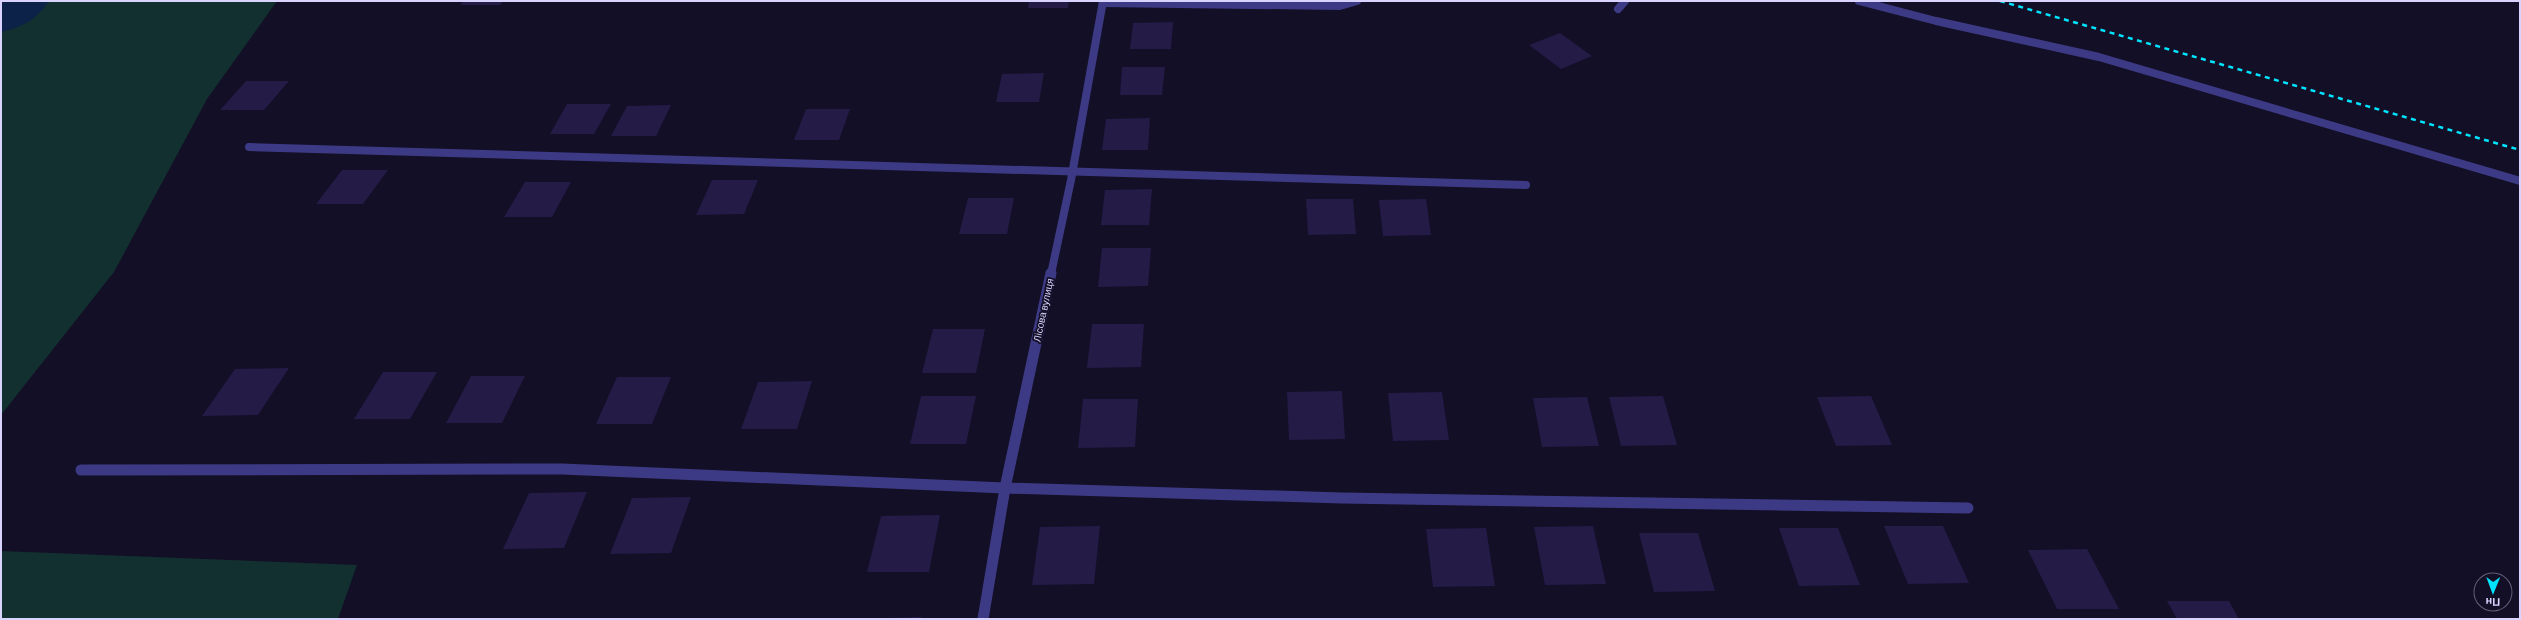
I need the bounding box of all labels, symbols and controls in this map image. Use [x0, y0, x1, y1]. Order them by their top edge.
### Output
street label: Лісова вулиця [1030, 277, 1056, 343]
north arrow [2473, 572, 2513, 612]
text: Пн [2485, 596, 2500, 609]

